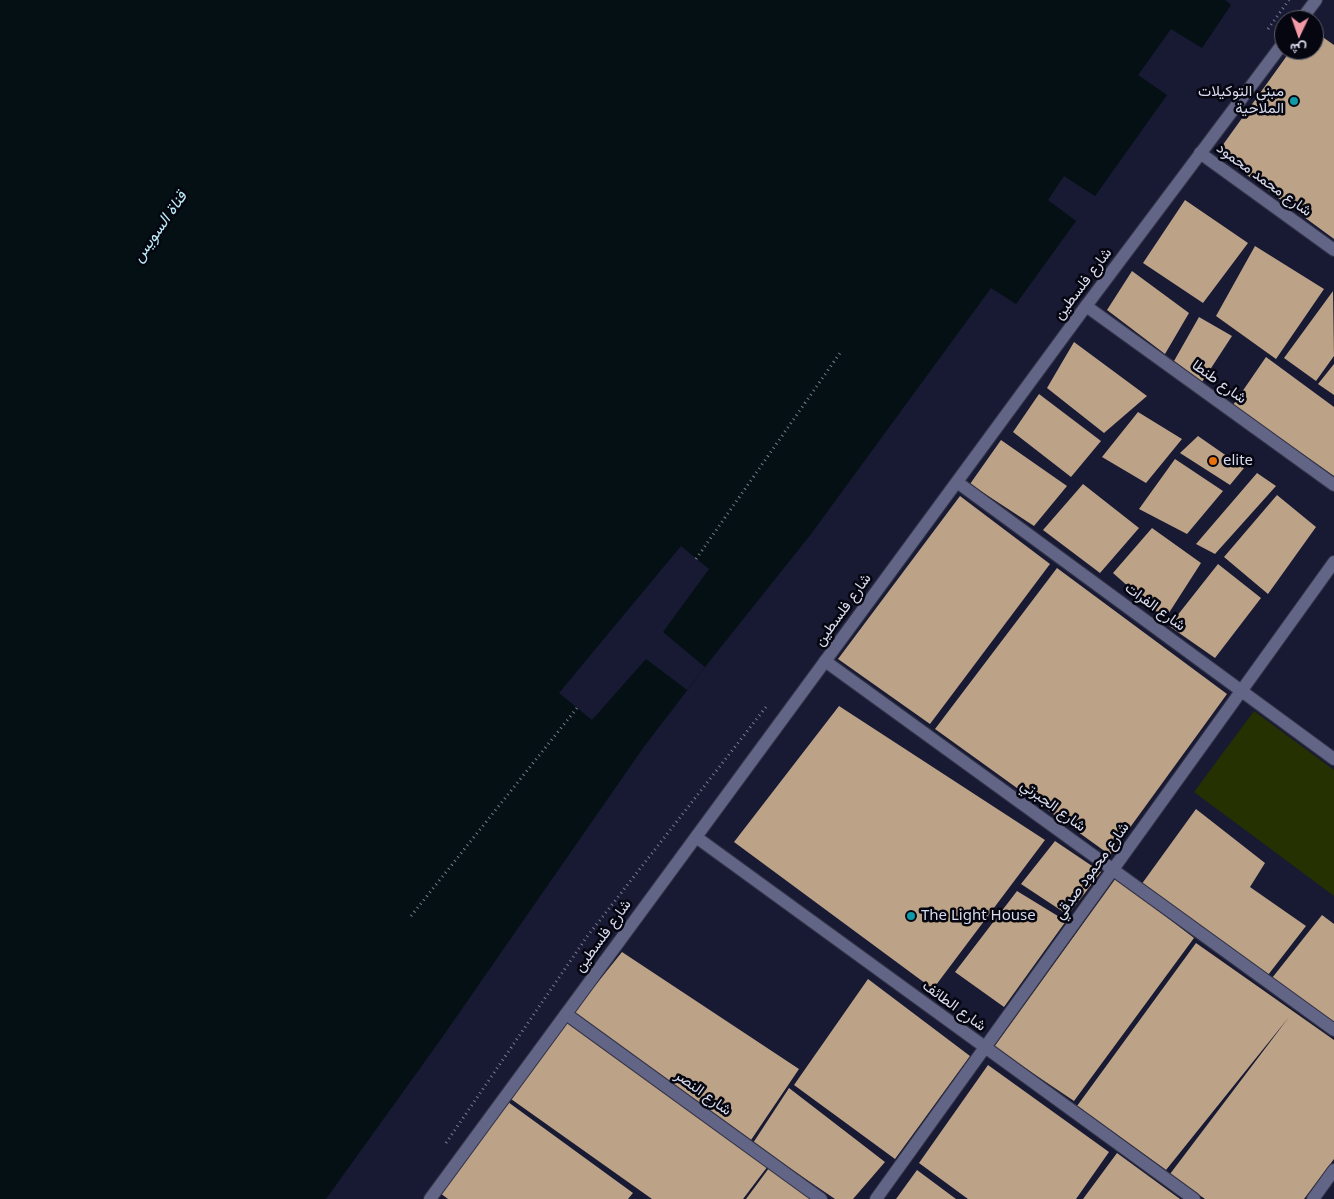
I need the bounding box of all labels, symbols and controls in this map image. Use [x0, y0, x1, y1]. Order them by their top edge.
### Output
north arrow [1274, 10, 1324, 60]
text: ش [1289, 40, 1307, 59]
place label: مبني التوكيلات الملاحية [1198, 83, 1284, 118]
marker: مبني التوكيلات الملاحية [1288, 95, 1300, 107]
street label: شارع محمد محمود [1213, 139, 1315, 221]
water label: قناة السويس [129, 188, 191, 266]
street label: شارع فلسطين [1050, 245, 1116, 323]
street label: شارع طنطا [1188, 356, 1250, 408]
place label: elite [1223, 452, 1253, 470]
marker: elite [1207, 455, 1219, 467]
street label: شارع فلسطين [811, 570, 875, 650]
street label: شارع الفرات [1121, 579, 1189, 635]
street label: شارع الجبرتي [1017, 776, 1089, 836]
street label: شارع محمود صدقي [1051, 819, 1133, 923]
street label: شارع فلسطين [571, 896, 635, 976]
place label: The Light House [921, 907, 1036, 925]
marker: The Light House [905, 910, 917, 922]
street label: شارع الطائف [919, 977, 989, 1035]
street label: شارع النصر [671, 1066, 735, 1120]

